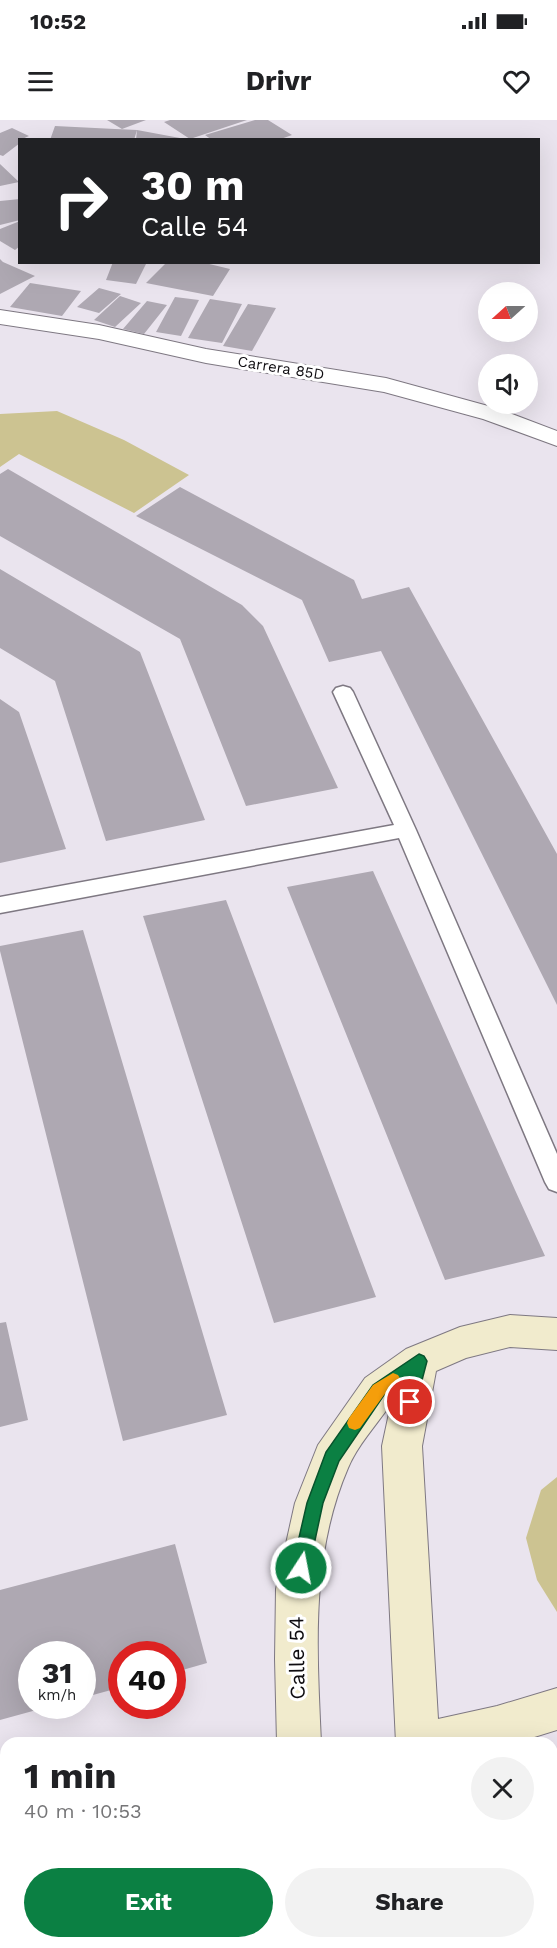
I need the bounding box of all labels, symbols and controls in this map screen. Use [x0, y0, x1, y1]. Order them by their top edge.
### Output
text: 10:52 [30, 9, 86, 34]
icon: menu [24, 65, 57, 98]
text: Drivr [246, 65, 311, 97]
icon: heart [500, 65, 533, 98]
text: 30 m [141, 161, 245, 210]
icon: right [42, 162, 120, 240]
text: Calle 54 [141, 211, 248, 243]
north arrow [478, 282, 538, 342]
map controls [478, 282, 538, 414]
street label: Carrera 85D [236, 352, 326, 384]
button: sound [478, 354, 538, 414]
pin [384, 1376, 435, 1427]
icon: arrive [393, 1385, 426, 1418]
position arrow [269, 1536, 333, 1600]
street label: Calle 54 [283, 1616, 310, 1700]
speed limit sign: 40 [108, 1641, 186, 1719]
text: 31 [42, 1655, 72, 1690]
text: km/h [38, 1686, 76, 1704]
text: 1 min [24, 1755, 116, 1797]
button: close [471, 1757, 534, 1820]
text: 40 m · 10:53 [24, 1799, 142, 1823]
button: Exit [24, 1868, 273, 1937]
button: Share [285, 1868, 534, 1937]

